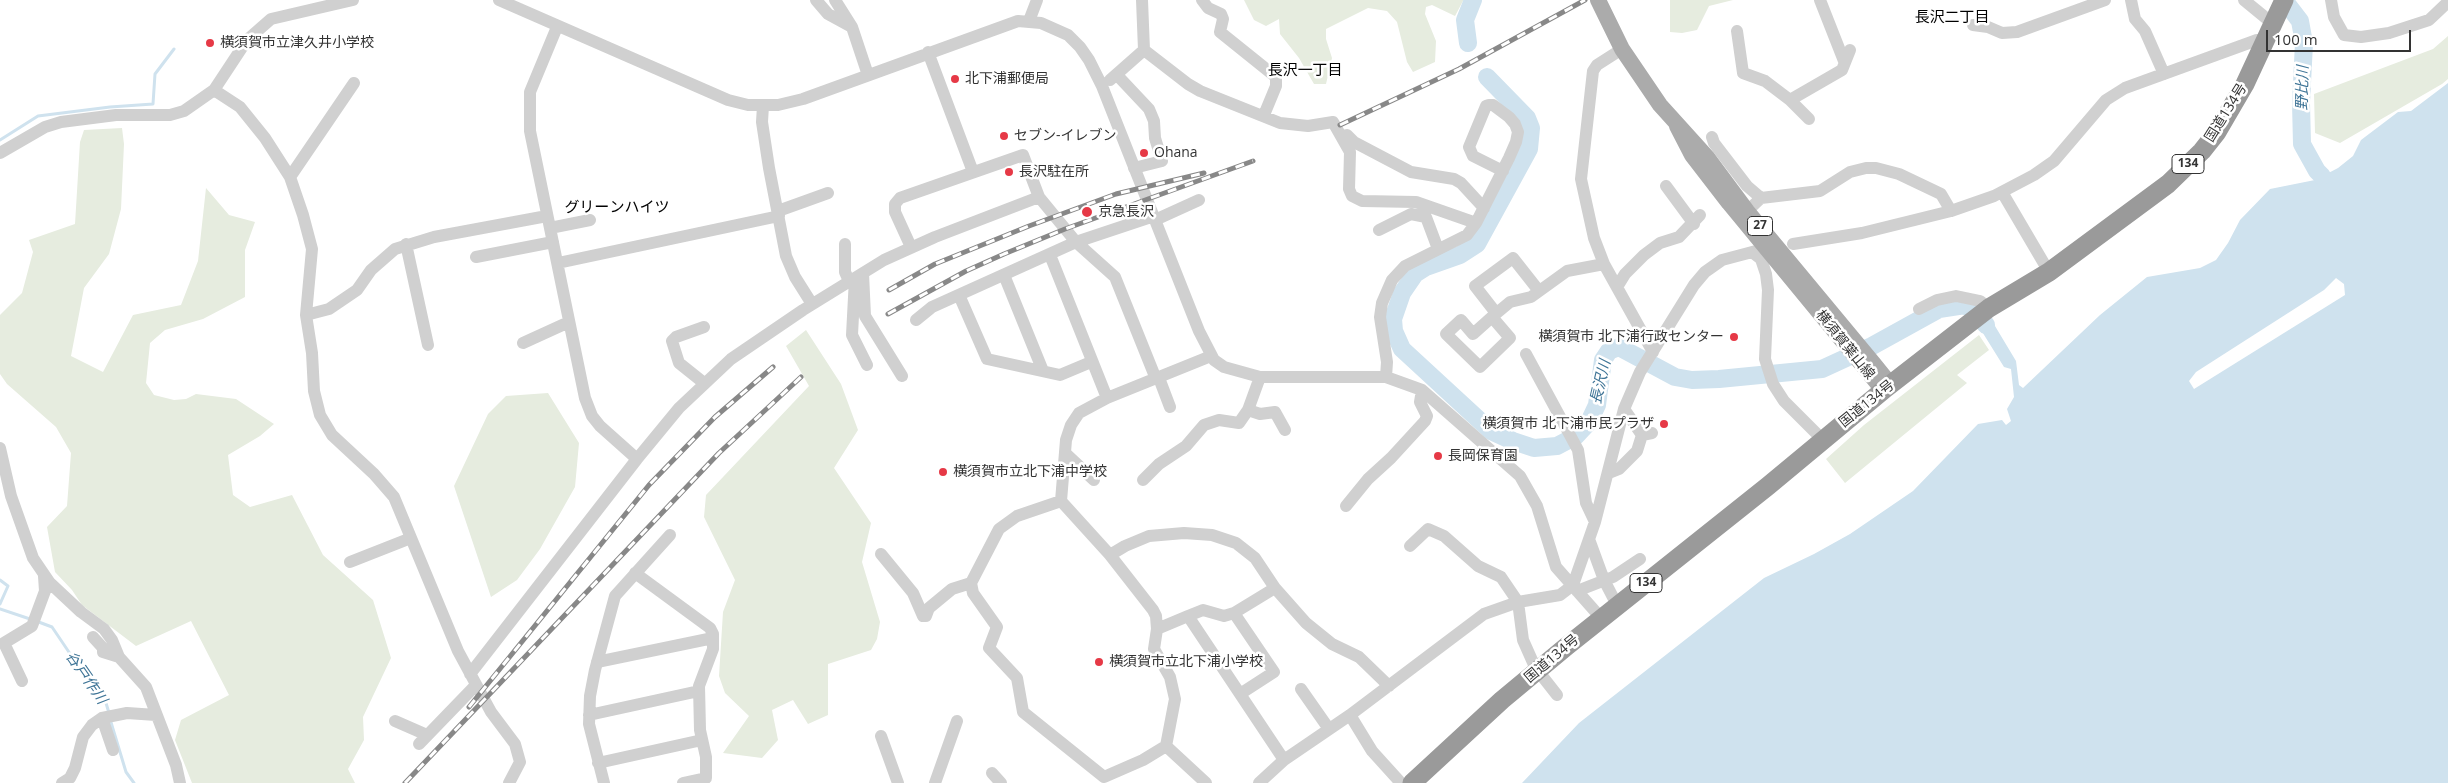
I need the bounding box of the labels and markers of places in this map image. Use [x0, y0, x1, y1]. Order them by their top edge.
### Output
place label: 横須賀市立津久井小学校 [220, 35, 374, 51]
marker: 横須賀市立津久井小学校 [204, 37, 216, 49]
place label: 北下浦郵便局 [965, 71, 1049, 87]
marker: 北下浦郵便局 [949, 73, 961, 85]
place label: セブン-イレブン [1014, 128, 1117, 144]
marker: セブン-イレブン [998, 130, 1010, 142]
place label: Ohana [1154, 145, 1198, 161]
marker: Ohana [1138, 147, 1150, 159]
place label: 長沢駐在所 [1019, 164, 1089, 180]
marker: 長沢駐在所 [1003, 166, 1015, 178]
place label: 京急長沢 [1098, 204, 1154, 220]
marker: 京急長沢 [1080, 205, 1094, 219]
place label: 横須賀市 北下浦行政センター [1538, 329, 1724, 345]
marker: 横須賀市 北下浦行政センター [1728, 331, 1740, 343]
place label: 横須賀市 北下浦市民プラザ [1482, 416, 1654, 432]
marker: 横須賀市 北下浦市民プラザ [1658, 418, 1670, 430]
place label: 長岡保育園 [1448, 448, 1518, 464]
marker: 長岡保育園 [1432, 450, 1444, 462]
place label: 横須賀市立北下浦中学校 [953, 464, 1107, 480]
marker: 横須賀市立北下浦中学校 [937, 466, 949, 478]
place label: 横須賀市立北下浦小学校 [1109, 654, 1263, 670]
marker: 横須賀市立北下浦小学校 [1093, 656, 1105, 668]

